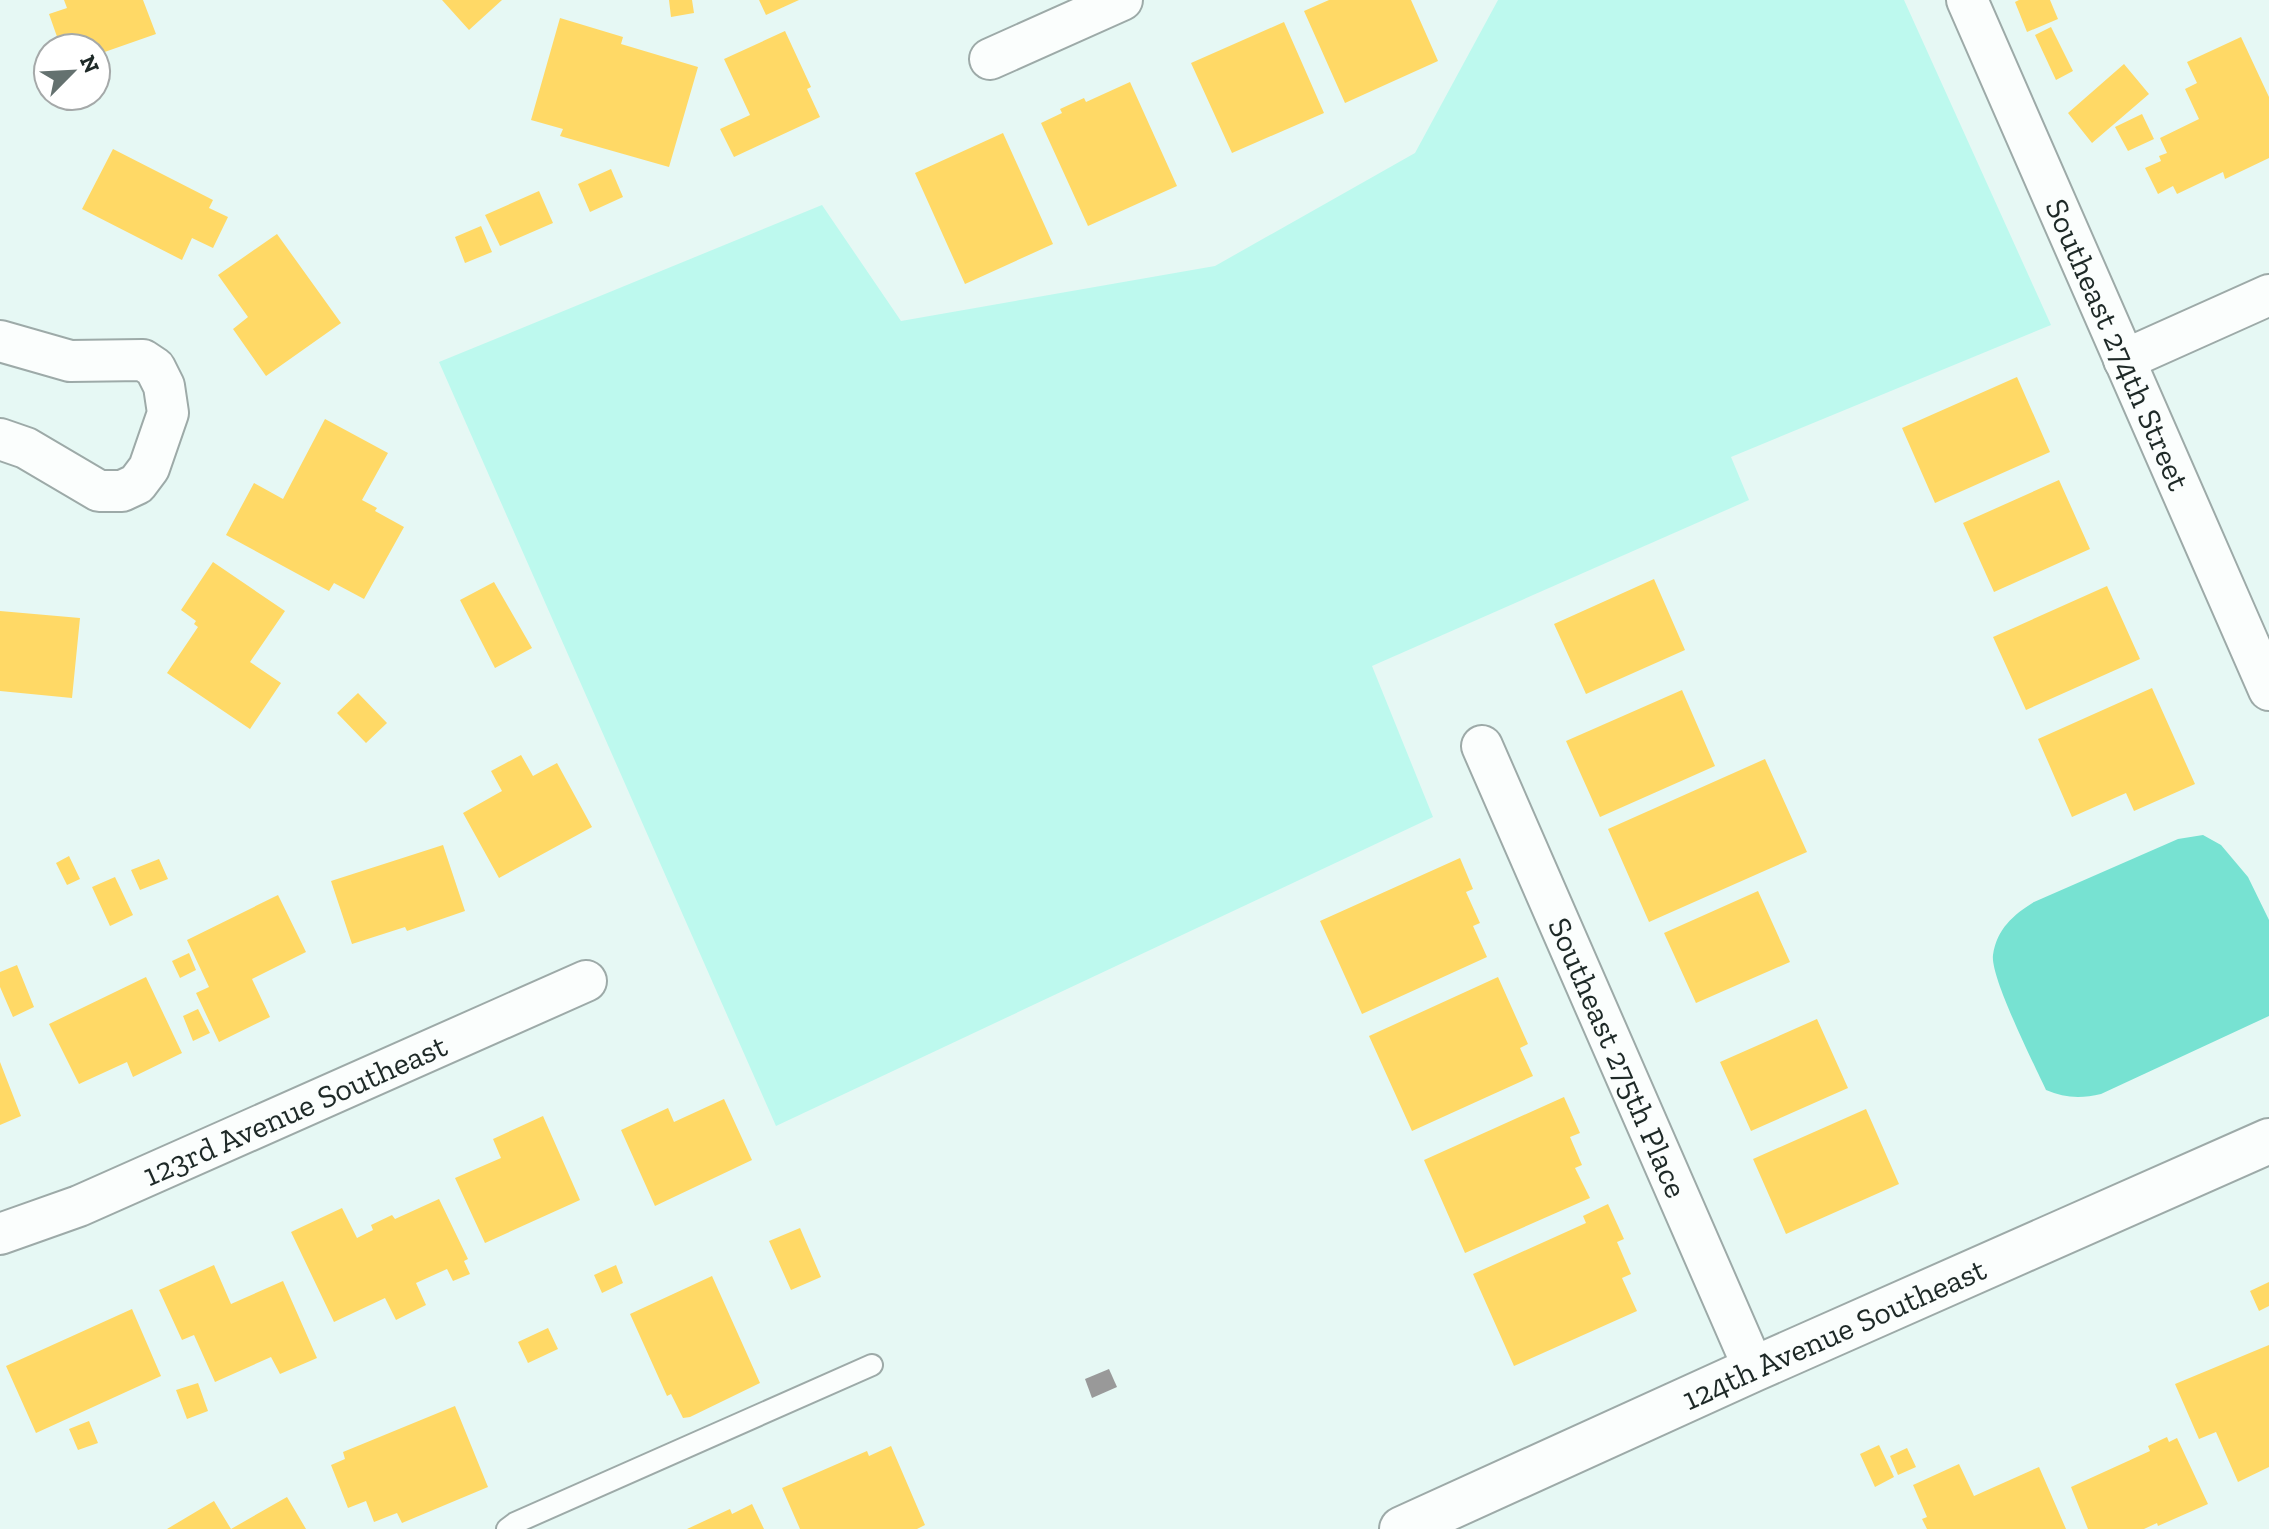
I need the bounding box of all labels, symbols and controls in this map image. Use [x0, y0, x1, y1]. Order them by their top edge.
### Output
north arrow [32, 32, 112, 112]
text: N [74, 51, 106, 77]
street label: Southeast 274th Street [2037, 193, 2198, 496]
street label: Southeast 275th Place [1540, 912, 1696, 1204]
street label: 123rd Avenue Southeast [137, 1026, 453, 1194]
street label: 124th Avenue Southeast [1676, 1250, 1992, 1418]

